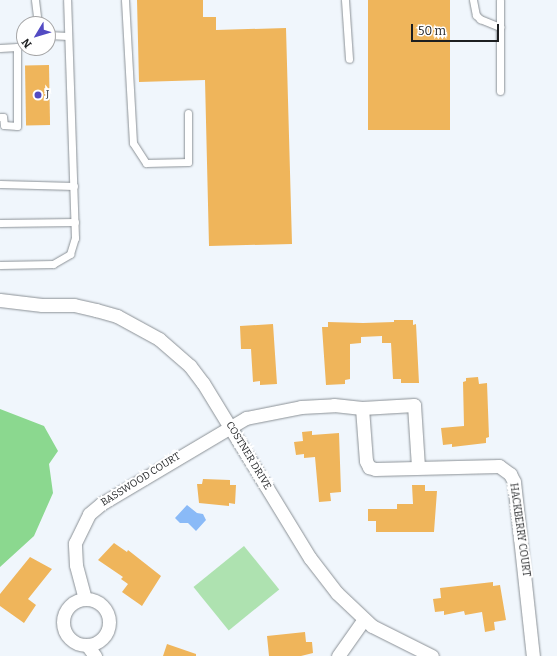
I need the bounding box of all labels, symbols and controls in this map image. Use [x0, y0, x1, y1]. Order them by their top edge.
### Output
north arrow [16, 16, 56, 56]
scale bar [413, 16, 501, 42]
text: 50 m [418, 24, 446, 38]
text: N [19, 36, 35, 50]
place label: J [46, 89, 49, 101]
marker: J [33, 90, 43, 100]
street label: COSTNER DRIVE [223, 420, 273, 492]
street label: BASSWOOD COURT [99, 451, 183, 509]
street label: HACKBERRY COURT [507, 483, 531, 577]

